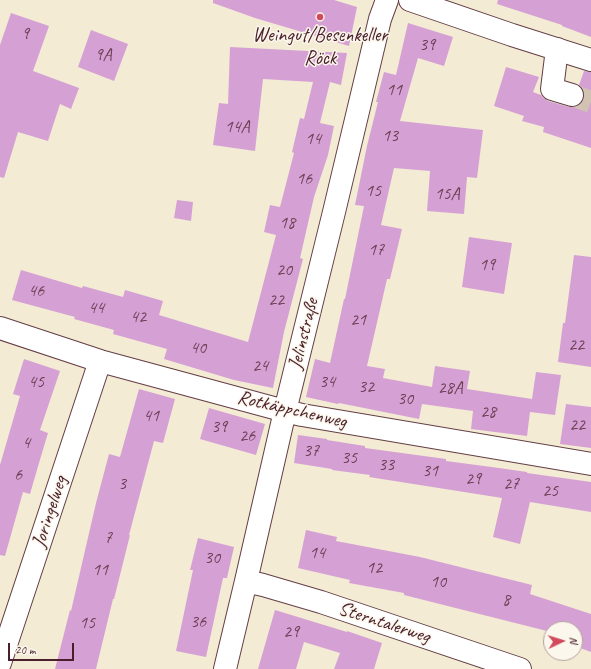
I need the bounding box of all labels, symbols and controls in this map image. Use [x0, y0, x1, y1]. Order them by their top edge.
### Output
marker: Weingut/Besenkeller Röck [315, 12, 325, 22]
house number: 9 [21, 23, 29, 45]
place label: Weingut/Besenkeller Röck [252, 24, 388, 71]
house number: 39 [419, 34, 435, 56]
house number: 9A [94, 44, 112, 66]
house number: 11 [386, 79, 402, 101]
house number: 14A [224, 116, 250, 138]
house number: 13 [382, 125, 398, 147]
house number: 14 [305, 128, 321, 150]
house number: 16 [296, 168, 312, 190]
house number: 15 [365, 180, 381, 202]
house number: 15A [434, 183, 460, 205]
house number: 18 [279, 212, 295, 234]
house number: 17 [368, 239, 384, 261]
house number: 19 [479, 254, 495, 276]
house number: 20 [276, 259, 292, 281]
house number: 46 [28, 280, 44, 302]
house number: 22 [268, 289, 284, 311]
street label: Jelinstraße [284, 296, 324, 372]
house number: 44 [88, 297, 104, 319]
house number: 42 [130, 306, 146, 328]
house number: 21 [350, 309, 366, 331]
house number: 22 [568, 334, 584, 356]
house number: 40 [190, 337, 206, 359]
house number: 24 [252, 355, 268, 377]
house number: 45 [28, 371, 44, 393]
house number: 34 [319, 371, 335, 393]
house number: 32 [358, 376, 374, 398]
house number: 28A [437, 377, 463, 399]
street label: Rotkäppchenweg [235, 386, 349, 434]
house number: 30 [397, 388, 413, 410]
house number: 28 [480, 401, 496, 423]
house number: 41 [143, 405, 159, 427]
house number: 22 [569, 414, 585, 436]
house number: 39 [211, 416, 227, 438]
house number: 26 [239, 425, 255, 447]
house number: 4 [22, 432, 30, 454]
house number: 37 [303, 440, 319, 462]
house number: 35 [341, 447, 357, 469]
house number: 33 [378, 454, 394, 476]
house number: 31 [422, 460, 438, 482]
house number: 6 [14, 464, 22, 486]
house number: 29 [465, 468, 481, 490]
street label: Joringelweg [27, 473, 73, 551]
house number: 3 [118, 473, 126, 495]
house number: 27 [503, 473, 519, 495]
house number: 25 [542, 480, 558, 502]
house number: 7 [104, 527, 112, 549]
house number: 14 [309, 542, 325, 564]
house number: 30 [204, 547, 220, 569]
house number: 12 [366, 557, 382, 579]
house number: 11 [92, 559, 108, 581]
house number: 10 [430, 571, 446, 593]
house number: 8 [502, 589, 510, 611]
street label: Sterntalerweg [335, 597, 433, 649]
house number: 36 [190, 611, 206, 633]
house number: 15 [79, 612, 95, 634]
house number: 29 [283, 621, 299, 643]
north arrow [543, 621, 583, 661]
scale bar [10, 635, 76, 661]
text: N [567, 636, 581, 644]
text: 20 m [15, 642, 35, 658]

